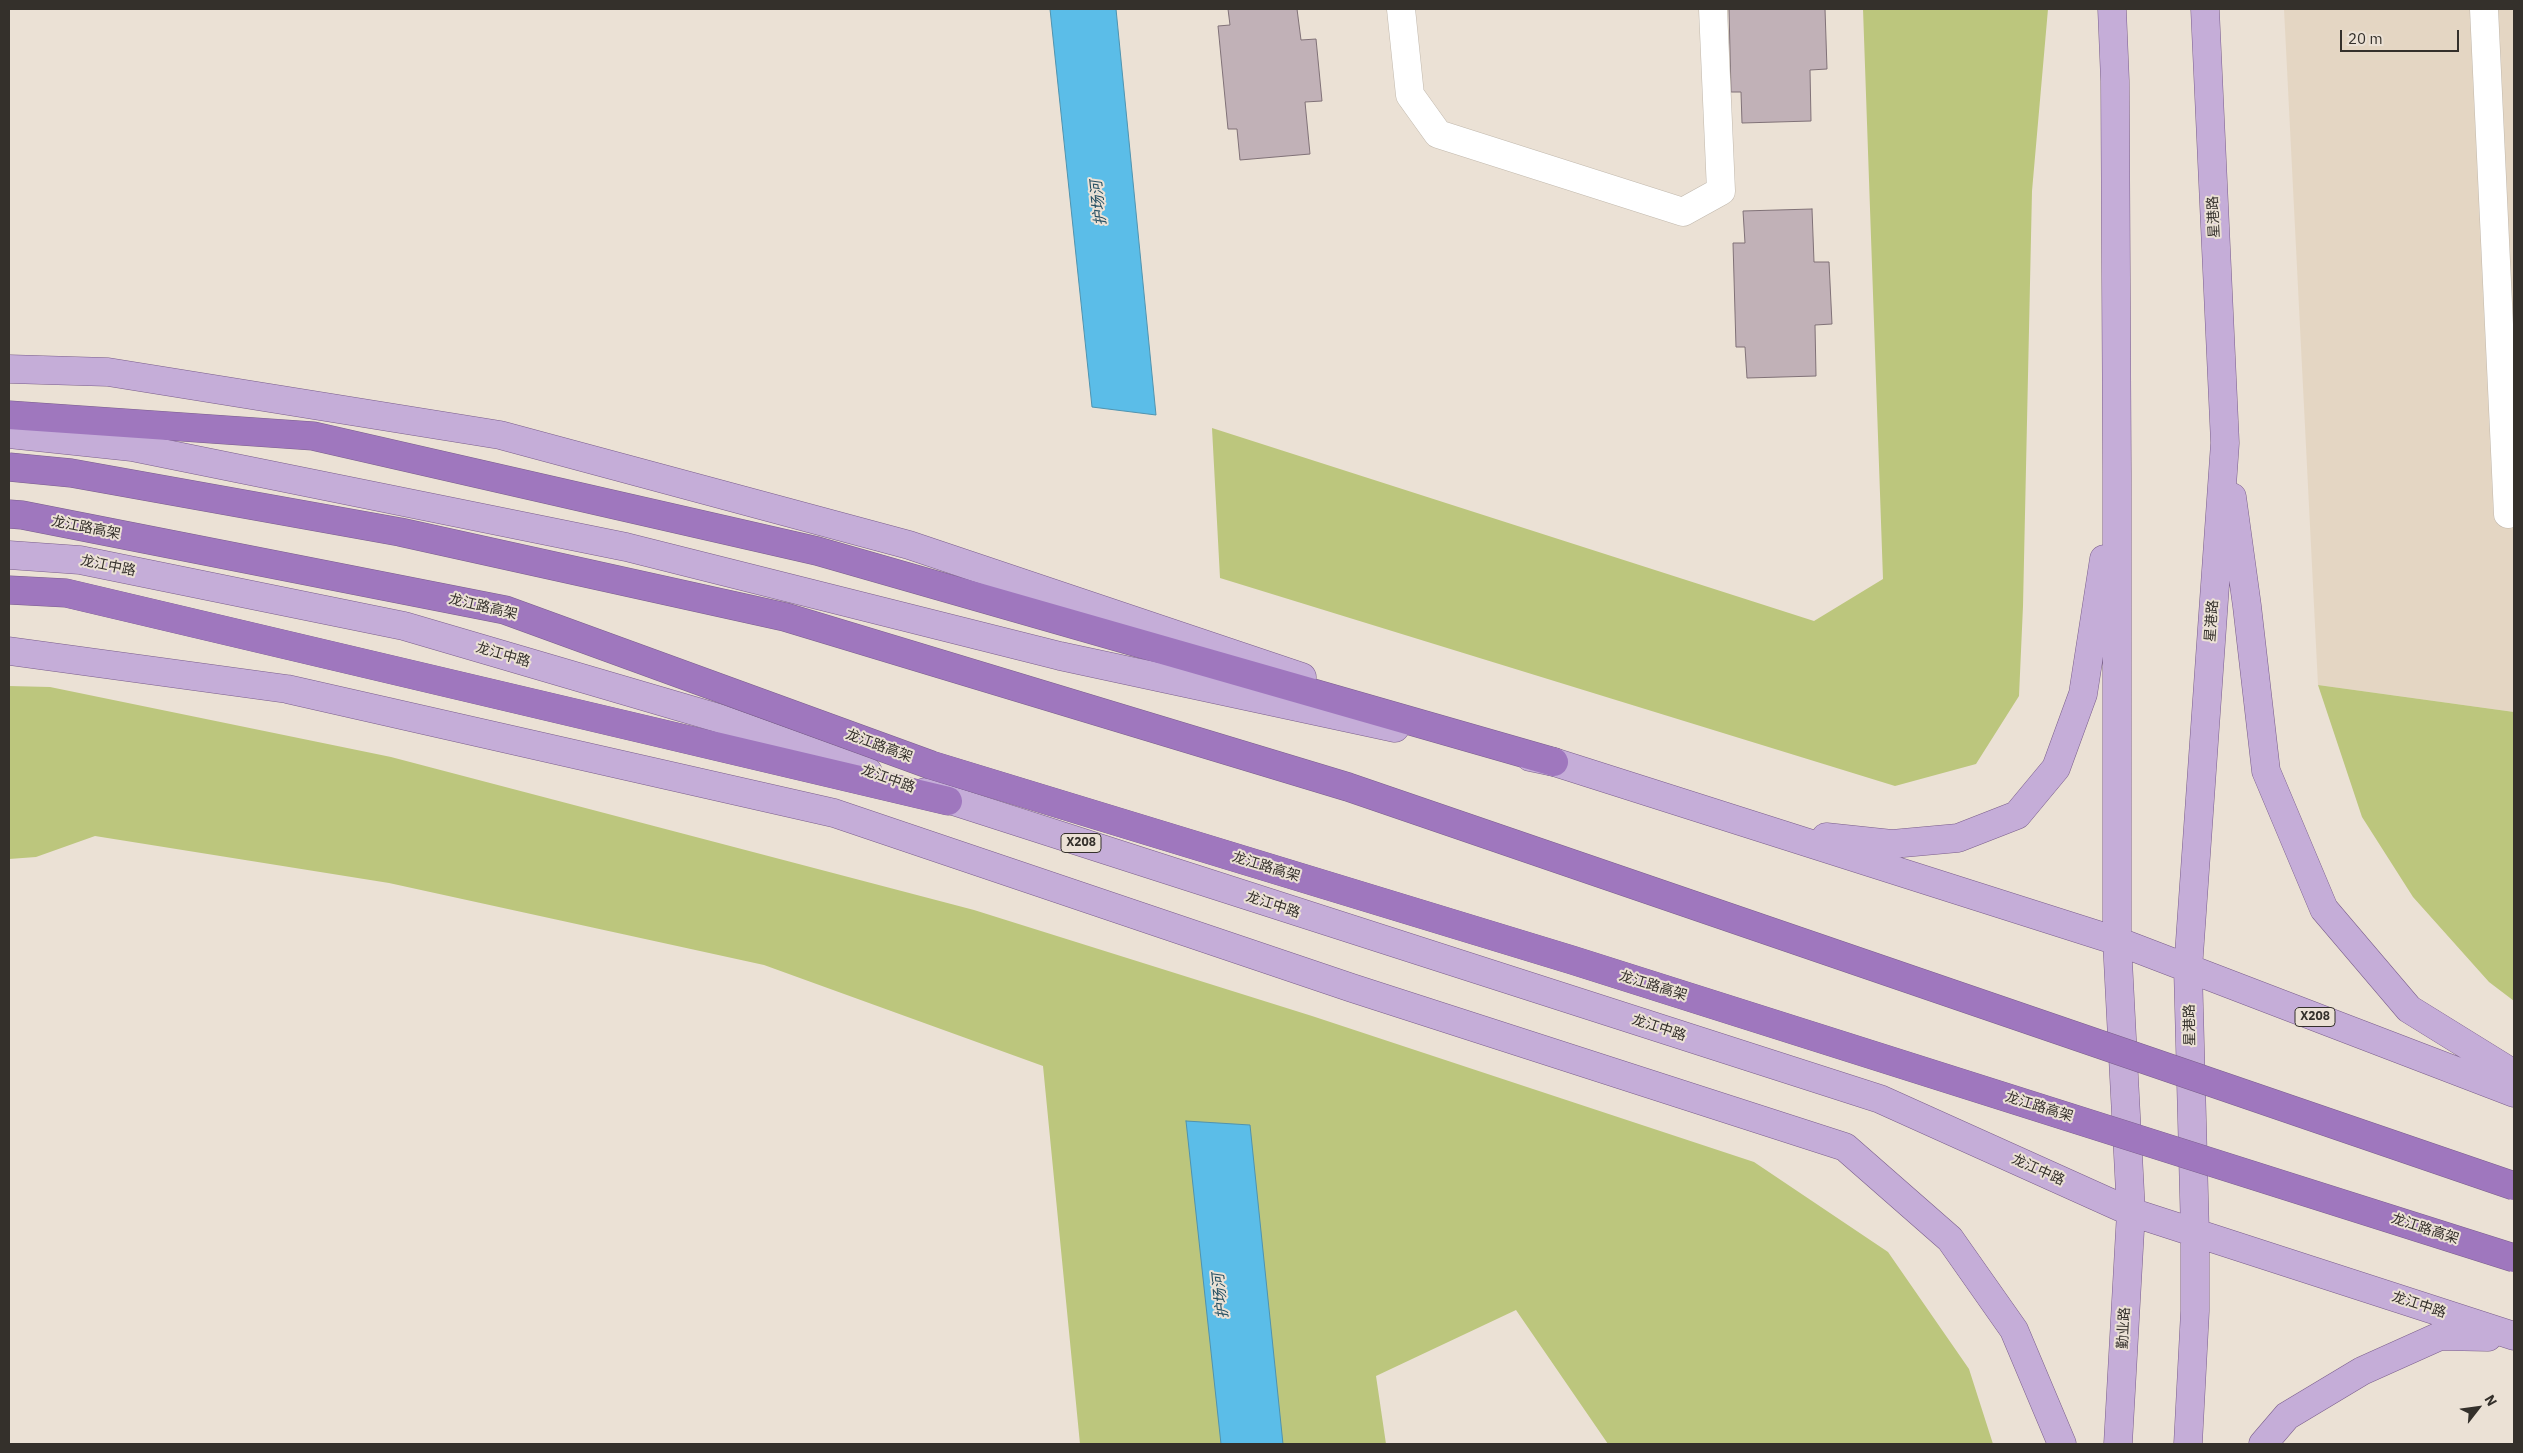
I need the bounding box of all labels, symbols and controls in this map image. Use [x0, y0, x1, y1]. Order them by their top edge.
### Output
scale bar [2343, 20, 2462, 52]
text: 20 m [2348, 29, 2383, 48]
water label: 护场河 [1088, 180, 1110, 226]
street label: 星港路 [2205, 196, 2223, 238]
street label: 龙江路高架 [50, 513, 122, 543]
street label: 龙江中路 [79, 552, 137, 580]
street label: 龙江路高架 [447, 591, 519, 623]
street label: 星港路 [2202, 599, 2222, 643]
street label: 龙江中路 [474, 639, 532, 671]
street label: 龙江路高架 [843, 726, 915, 766]
street label: 龙江中路 [859, 762, 917, 796]
road number: X208 [1061, 834, 1101, 852]
street label: 龙江路高架 [1230, 849, 1302, 885]
street label: 龙江中路 [1244, 888, 1302, 922]
street label: 龙江路高架 [1617, 968, 1689, 1004]
street label: 星港路 [2181, 1004, 2199, 1046]
road number: X208 [2295, 1008, 2335, 1026]
street label: 龙江中路 [1630, 1011, 1688, 1045]
street label: 龙江路高架 [2003, 1089, 2075, 1125]
street label: 龙江中路 [2009, 1151, 2067, 1189]
street label: 龙江路高架 [2389, 1210, 2461, 1248]
water label: 护场河 [1210, 1273, 1232, 1319]
street label: 龙江中路 [2390, 1288, 2448, 1322]
street label: 勤业路 [2115, 1307, 2133, 1349]
north arrow [2453, 1383, 2503, 1433]
text: N [2481, 1392, 2501, 1409]

